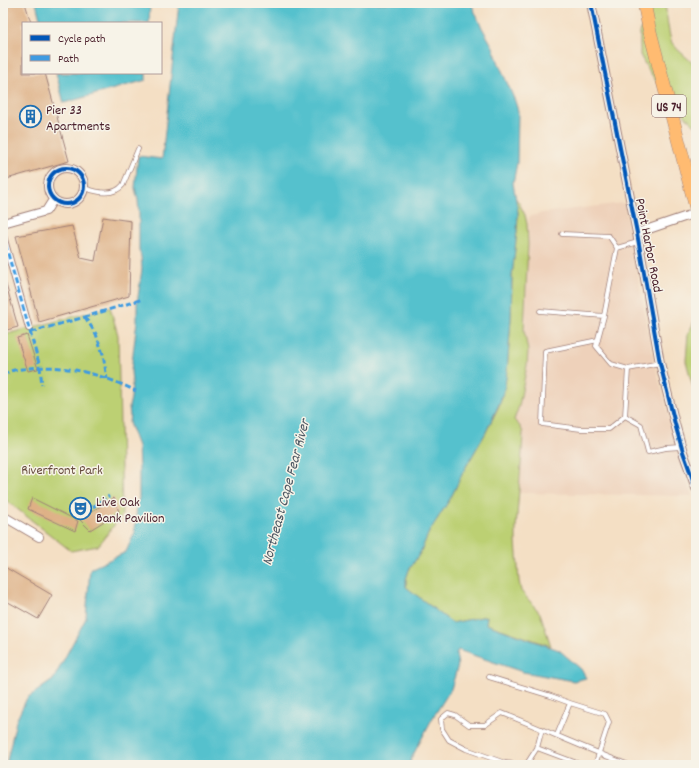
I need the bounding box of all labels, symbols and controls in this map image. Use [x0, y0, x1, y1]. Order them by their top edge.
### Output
legend [22, 22, 162, 74]
text: Cycle path [58, 31, 106, 48]
text: Path [58, 51, 79, 68]
road number: US 74 [652, 95, 686, 117]
place label: Pier 33 Apartments [46, 101, 110, 137]
building icon: Pier 33 Apartments [17, 104, 43, 130]
street label: Point Harbor Road [629, 196, 667, 294]
water label: Northeast Cape Fear River [257, 416, 317, 568]
park label: Riverfront Park [21, 461, 103, 481]
place label: Live Oak Bank Pavilion [96, 493, 165, 529]
theatre icon: Live Oak Bank Pavilion [67, 496, 93, 522]

